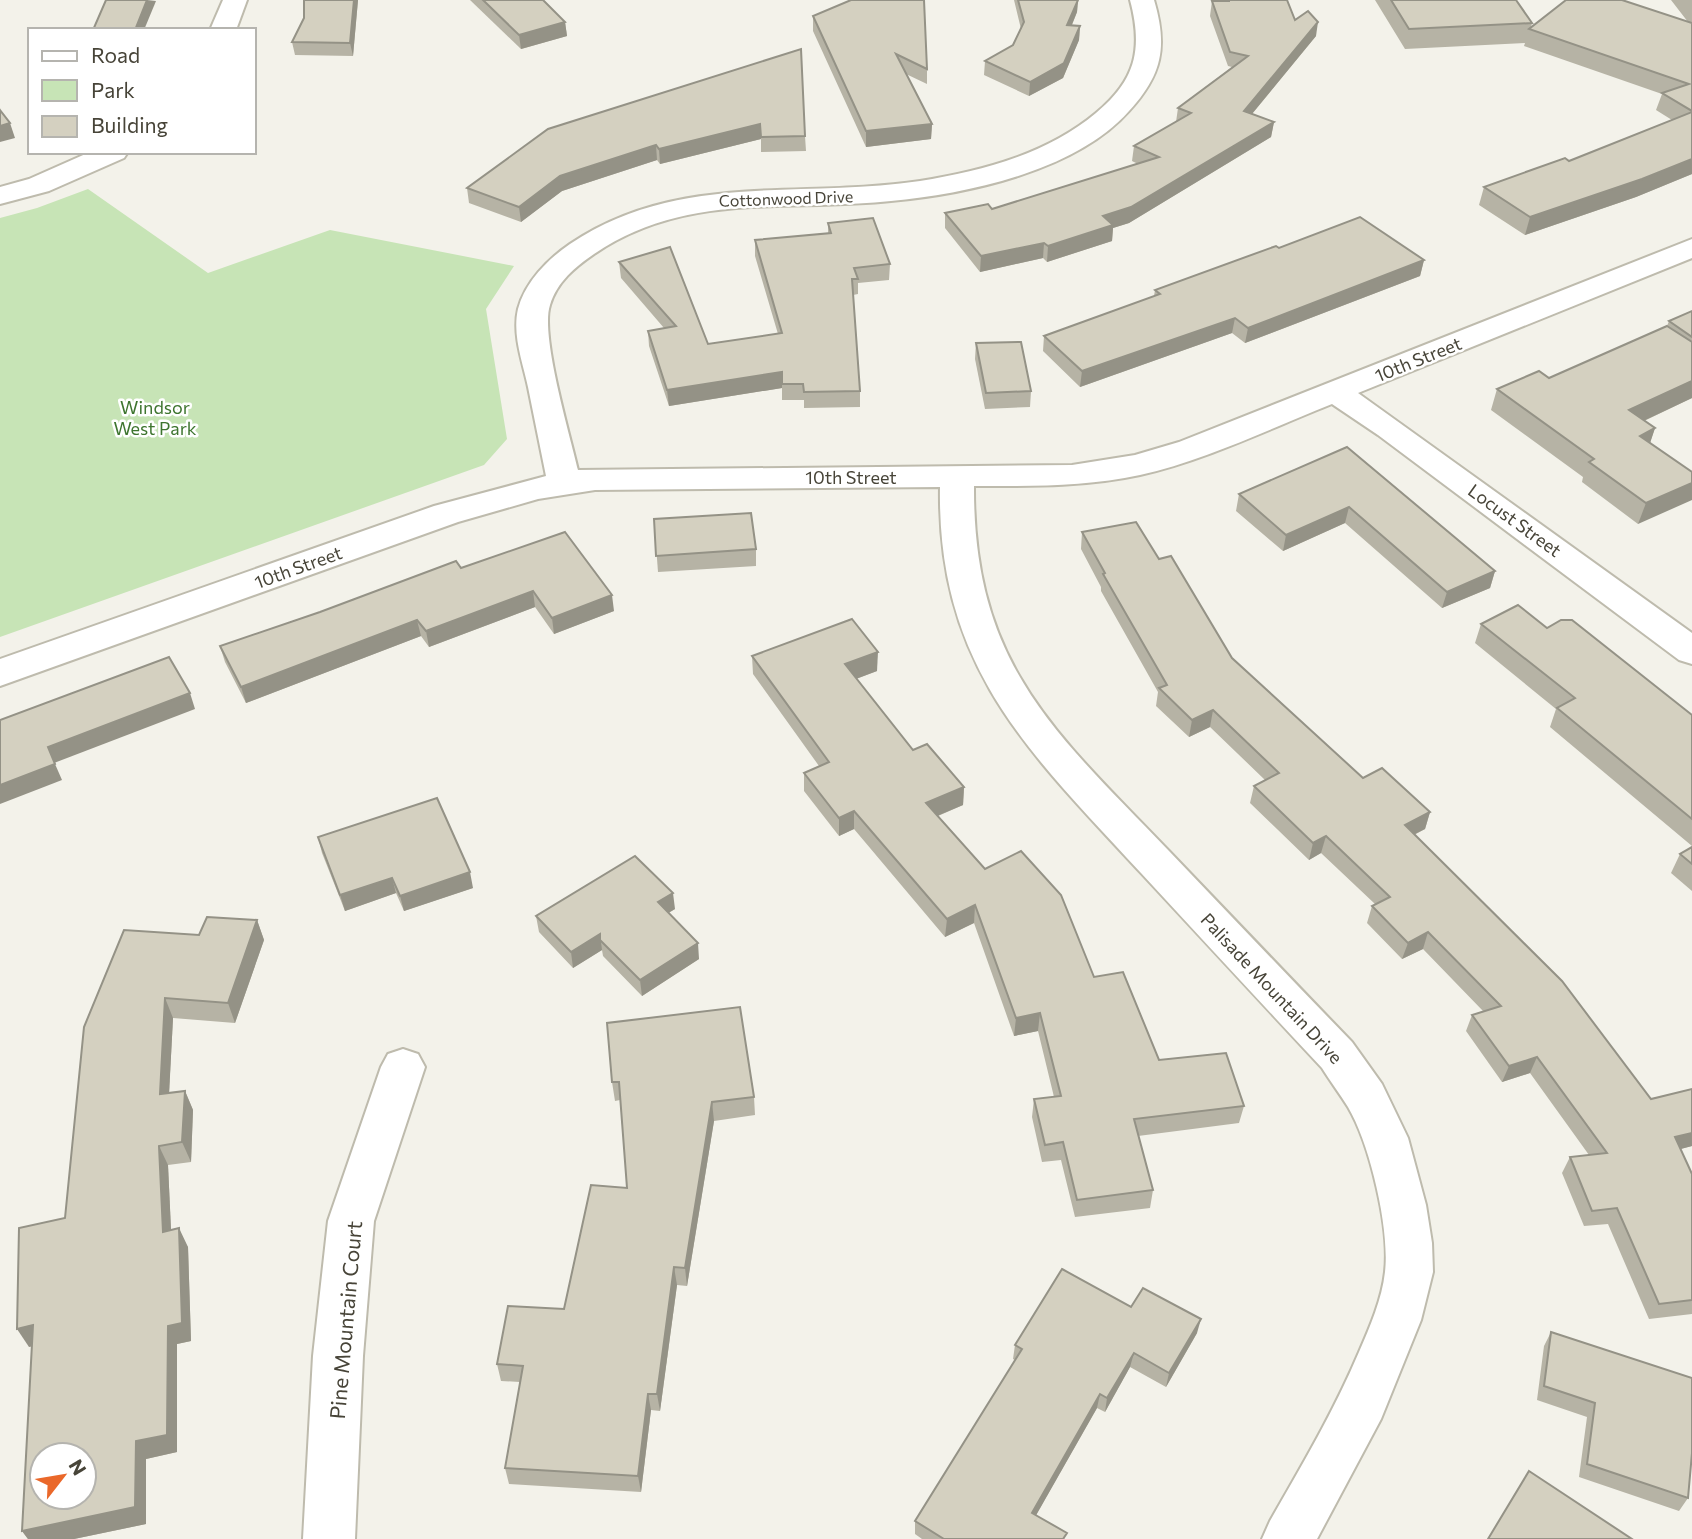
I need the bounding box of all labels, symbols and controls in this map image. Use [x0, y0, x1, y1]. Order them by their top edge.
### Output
legend [28, 28, 256, 154]
text: Road [91, 42, 140, 67]
text: Park [91, 77, 135, 102]
text: Building [91, 112, 168, 137]
street label: Cottonwood Drive [718, 186, 854, 210]
street label: 10th Street [1371, 332, 1465, 386]
park label: Windsor West Park [113, 396, 197, 439]
street label: 10th Street [805, 466, 897, 488]
street label: Locust Street [1464, 479, 1566, 561]
street label: 10th Street [251, 541, 345, 593]
street label: Palisade Mountain Drive [1196, 908, 1348, 1068]
street label: Pine Mountain Court [324, 1220, 366, 1420]
north arrow [28, 1441, 98, 1511]
text: N [64, 1455, 92, 1479]

